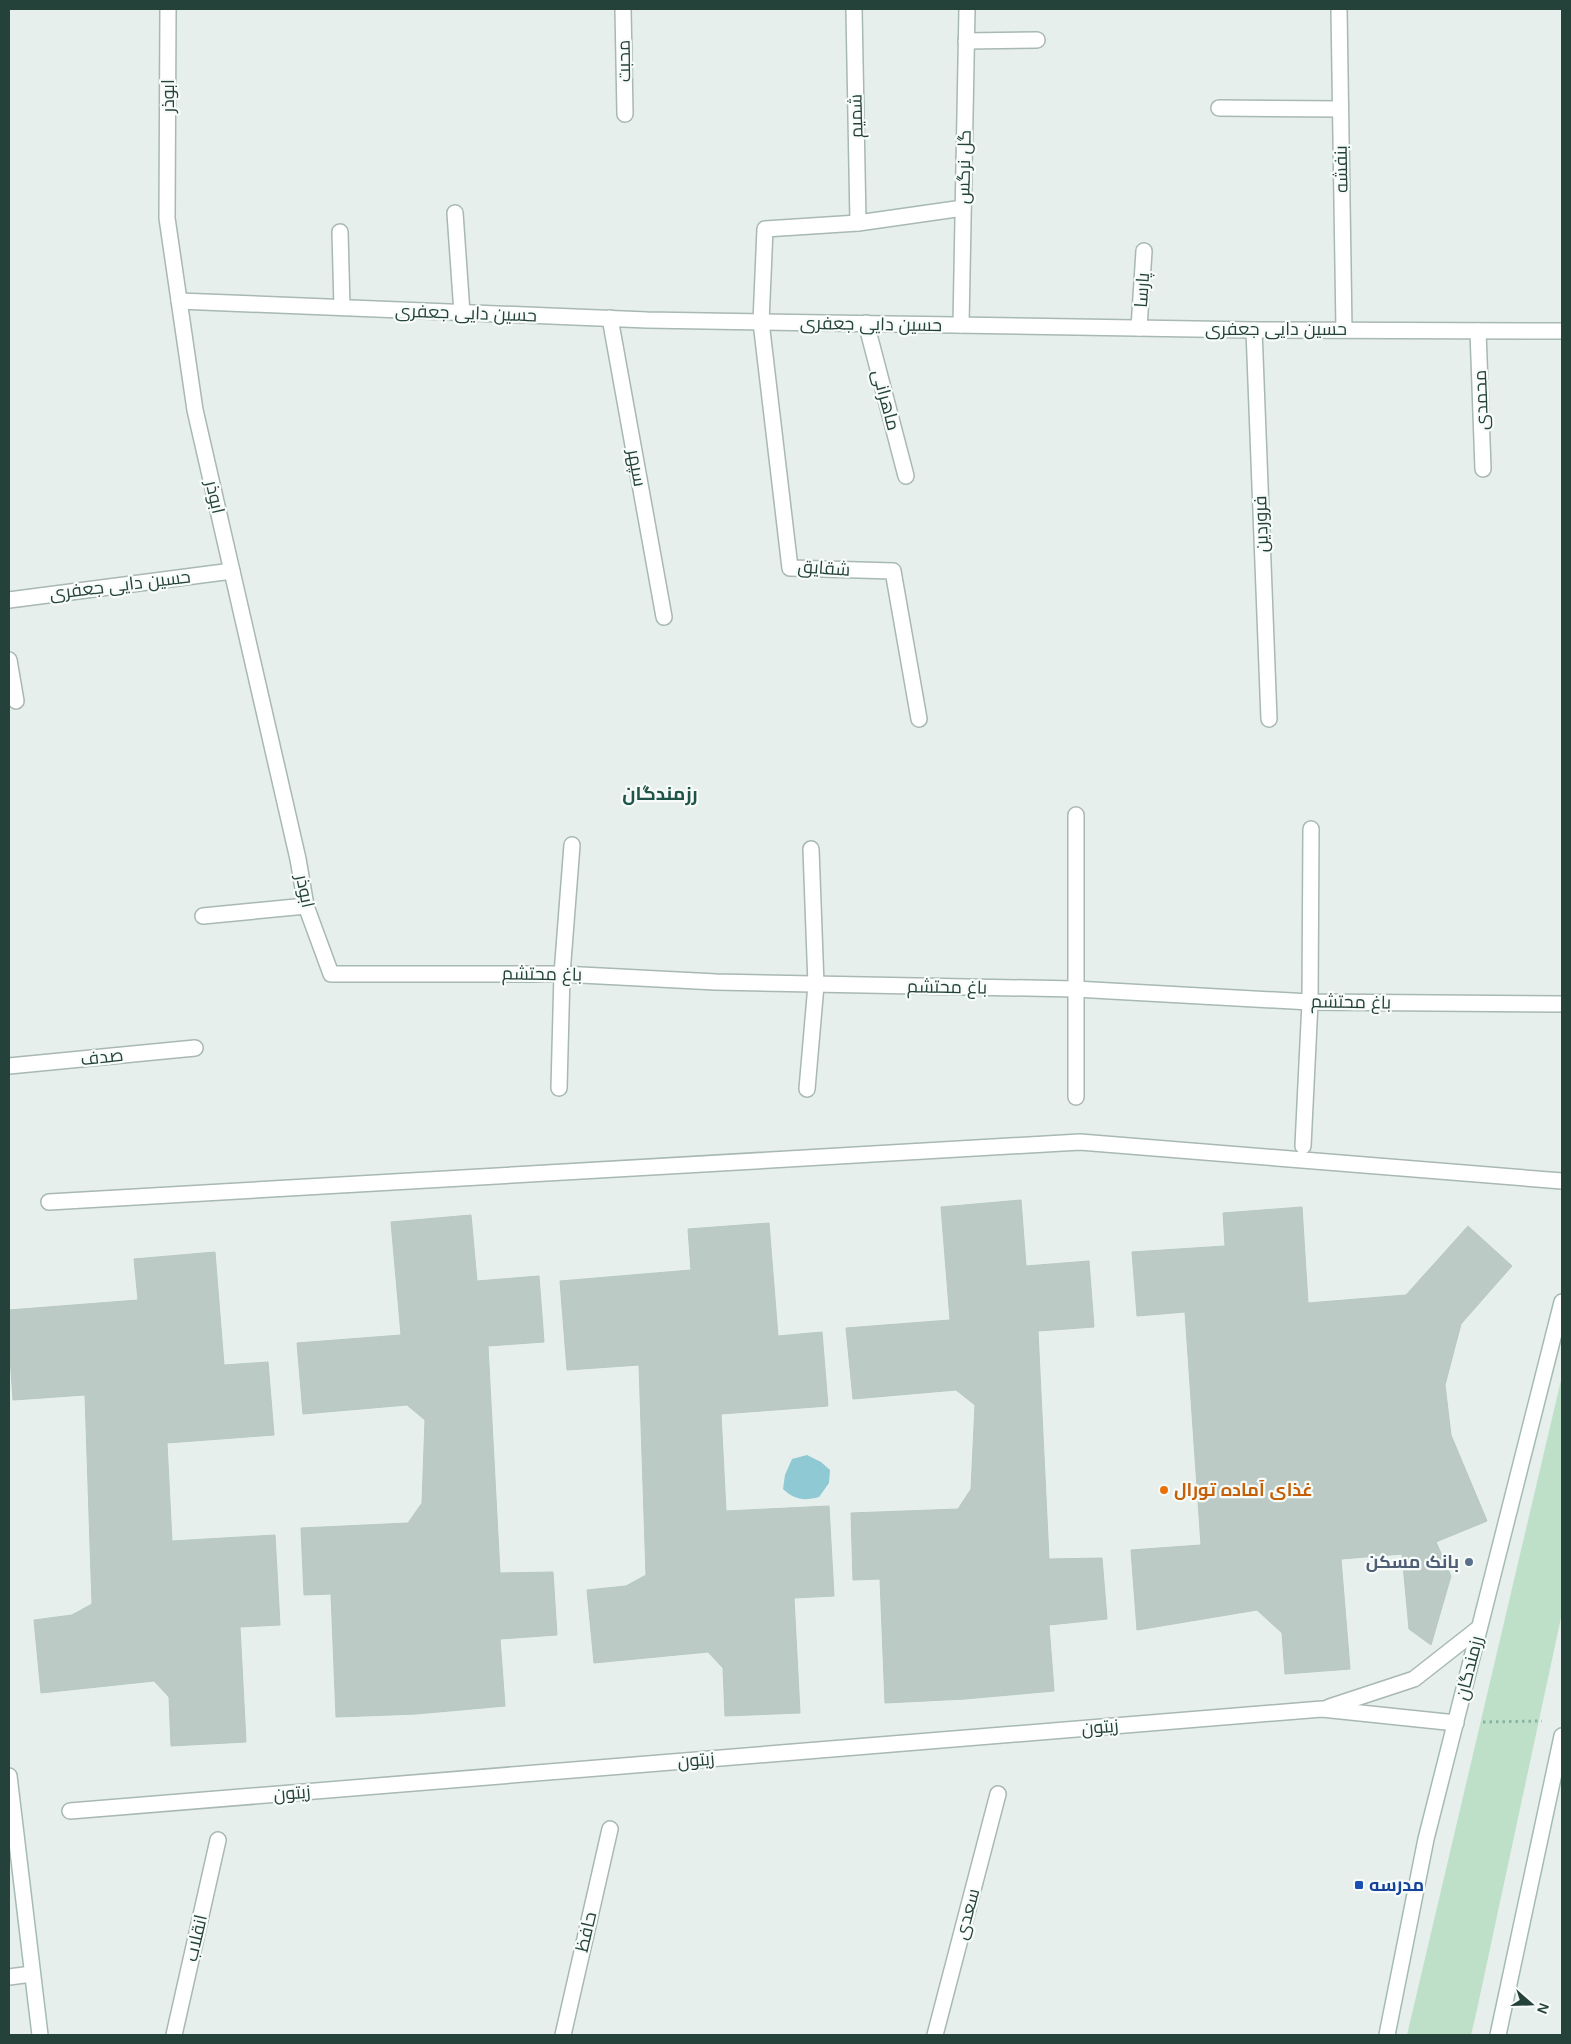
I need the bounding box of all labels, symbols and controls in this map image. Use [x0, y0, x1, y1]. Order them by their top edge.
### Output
street label: محبت [614, 40, 634, 82]
street label: ابوذر [158, 79, 179, 114]
street label: شمیم [846, 94, 868, 138]
street label: گل نرگس [953, 130, 976, 204]
street label: بنفشه [1331, 145, 1351, 193]
street label: پارسا [1131, 272, 1155, 308]
street label: حسین دایی جعفری [395, 301, 537, 326]
street label: حسین دایی جعفری [800, 313, 942, 336]
street label: حسین دایی جعفری [1205, 319, 1347, 340]
street label: ماهرانی [867, 367, 904, 433]
street label: محمدی [1470, 369, 1493, 430]
street label: سپهر [623, 447, 650, 488]
street label: ابوذر [200, 477, 229, 516]
street label: فروردین [1250, 495, 1273, 553]
street label: شقایق [797, 556, 851, 582]
street label: حسین دایی جعفری [48, 566, 192, 605]
district label: رزمندگان [622, 783, 698, 806]
street label: ابوذر [291, 872, 318, 910]
street label: باغ محتشم [502, 963, 582, 987]
street label: باغ محتشم [907, 976, 987, 1000]
street label: باغ محتشم [1311, 991, 1391, 1015]
street label: صدف [80, 1045, 124, 1069]
place label: غذای آماده تورال [1174, 1480, 1313, 1501]
marker: غذای آماده تورال [1158, 1484, 1170, 1496]
place label: بانک مسکن [1366, 1552, 1459, 1573]
marker: بانک مسکن [1463, 1556, 1475, 1568]
street label: رزمندگان [1451, 1634, 1488, 1702]
street label: زیتون [1081, 1715, 1120, 1740]
street label: زیتون [677, 1748, 716, 1773]
street label: زیتون [273, 1781, 312, 1806]
place label: مدرسه [1369, 1875, 1424, 1895]
marker: مدرسه [1353, 1879, 1365, 1891]
street label: سعدی [951, 1886, 984, 1942]
street label: حافظ [572, 1910, 600, 1954]
street label: انقلاب [181, 1913, 211, 1963]
north arrow [1506, 1979, 1556, 2029]
text: N [1534, 2001, 1552, 2016]

